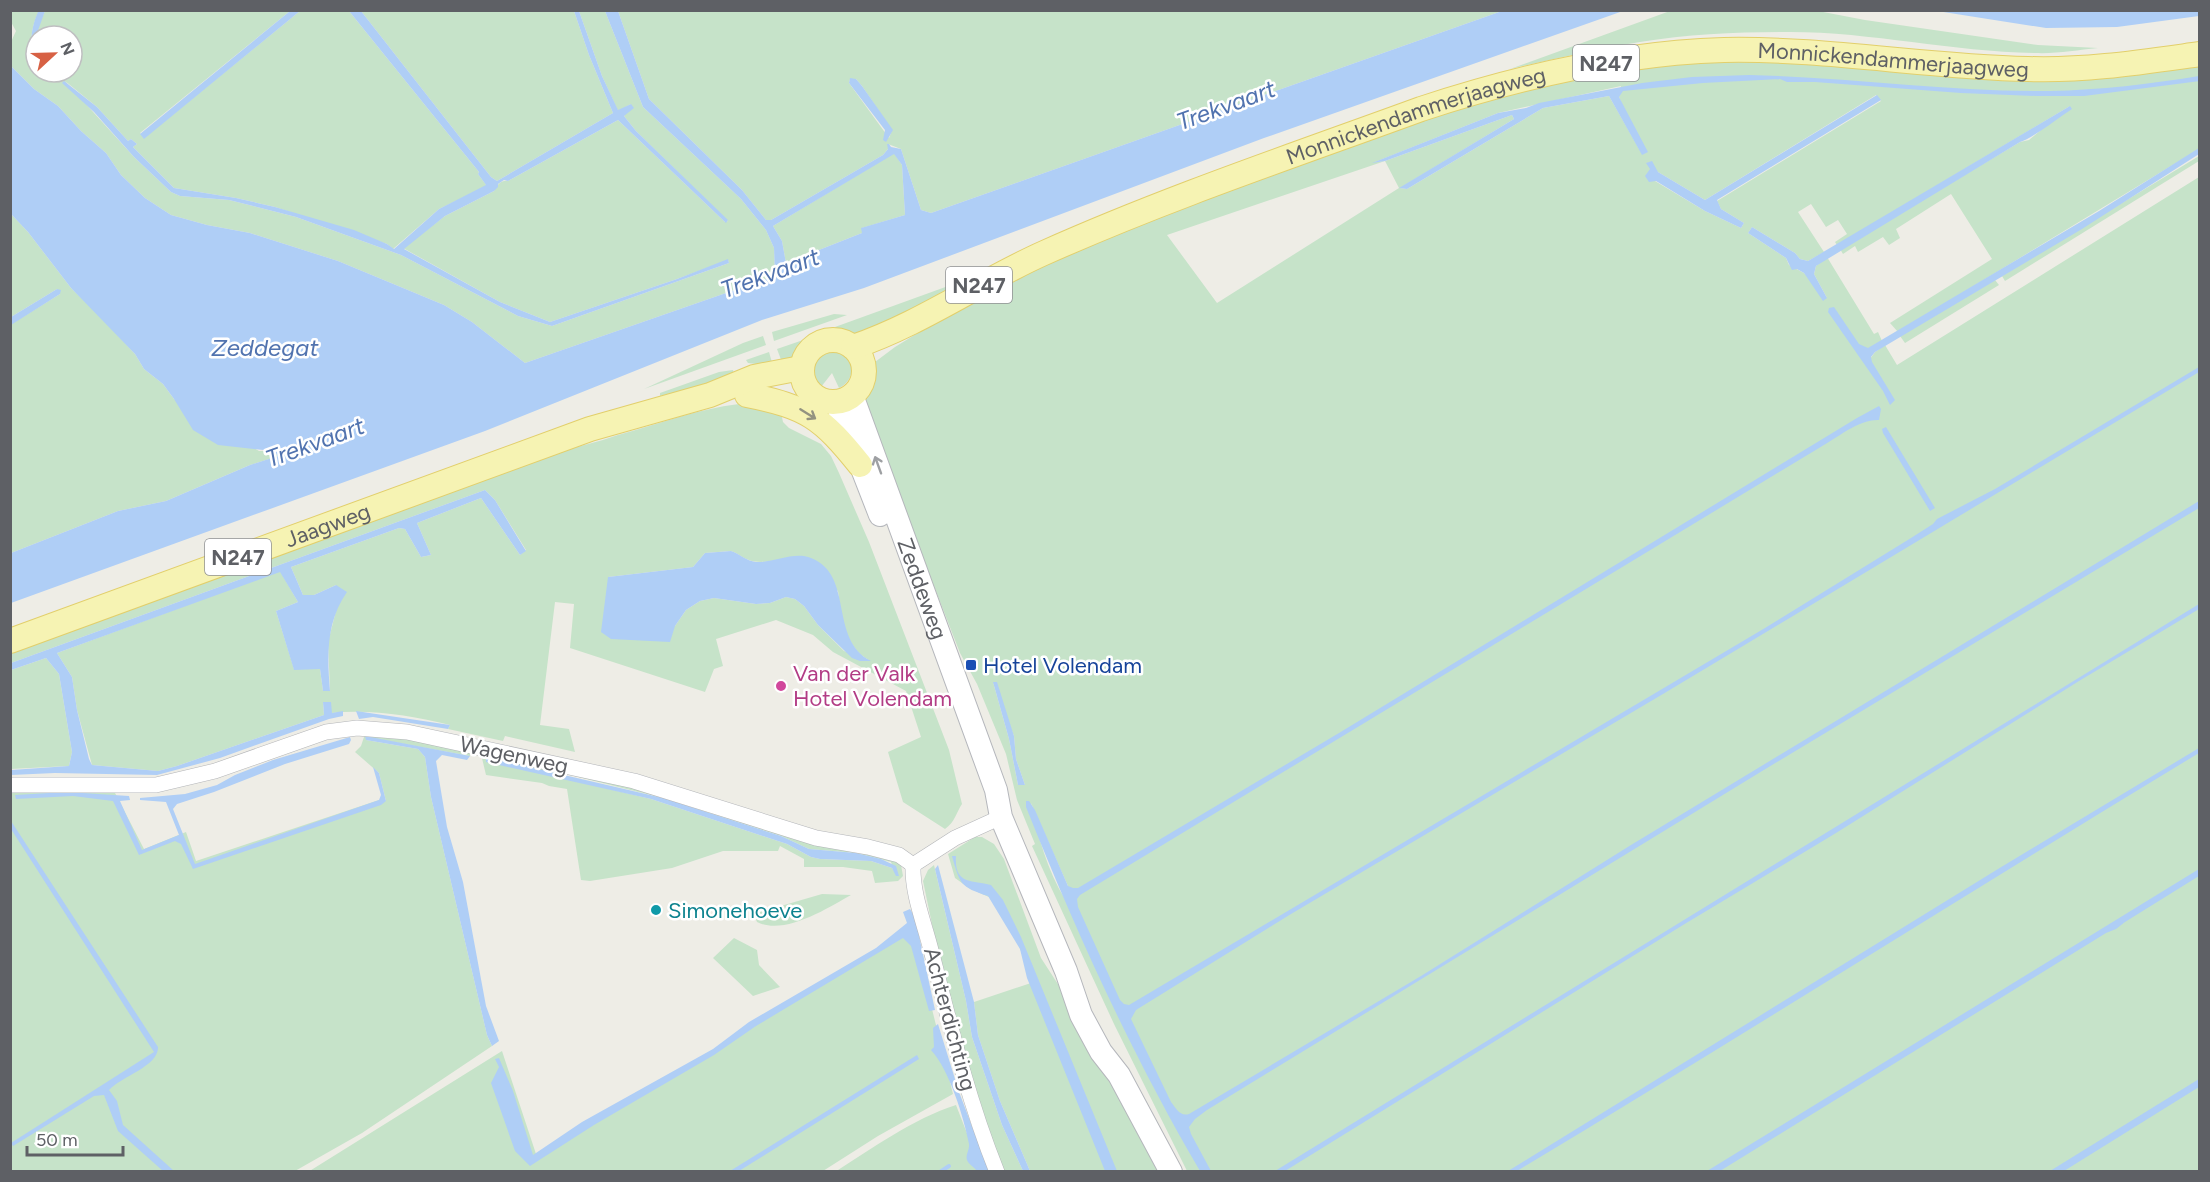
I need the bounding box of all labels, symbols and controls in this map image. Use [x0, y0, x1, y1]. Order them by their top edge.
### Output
north arrow [24, 24, 84, 84]
street label: Monnickendammerjaagweg [1757, 37, 2029, 83]
text: N [56, 39, 79, 58]
road number: N247 [1573, 45, 1639, 81]
street label: Monnickendammerjaagweg [1282, 61, 1548, 170]
water label: Trekvaart [1173, 74, 1280, 136]
water label: Trekvaart [717, 242, 824, 304]
road number: N247 [946, 267, 1012, 303]
water label: Zeddegat [211, 333, 319, 362]
one-way arrow [800, 407, 817, 420]
water label: Trekvaart [262, 411, 369, 473]
one-way arrow [871, 457, 882, 475]
street label: Jaagweg [281, 497, 374, 553]
street label: Zeddeweg [892, 534, 953, 643]
road number: N247 [205, 539, 271, 575]
place label: Hotel Volendam [983, 652, 1142, 679]
marker: Hotel Volendam [964, 658, 978, 672]
place label: Van der Valk Hotel Volendam [793, 660, 952, 712]
marker: Van der Valk Hotel Volendam [774, 679, 788, 693]
street label: Wagenweg [457, 730, 571, 780]
place label: Simonehoeve [668, 897, 802, 924]
marker: Simonehoeve [649, 903, 663, 917]
street label: Achterdichting [918, 944, 982, 1094]
scale bar [27, 1119, 123, 1157]
text: 50 m [36, 1129, 78, 1151]

